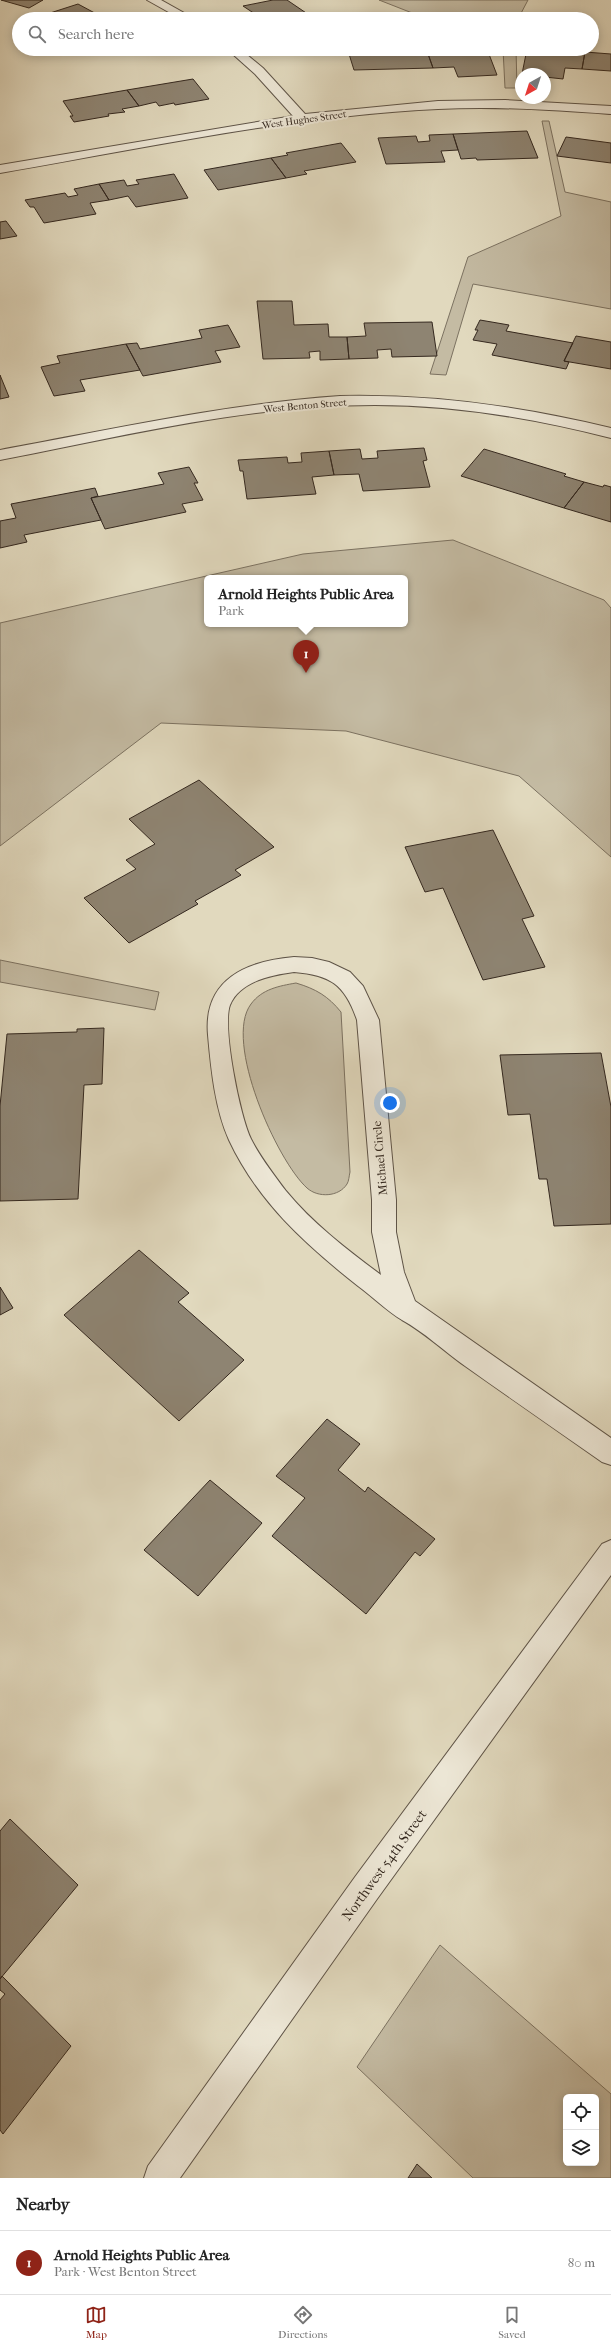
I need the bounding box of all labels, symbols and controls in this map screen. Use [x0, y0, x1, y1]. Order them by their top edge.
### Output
search box [12, 12, 599, 56]
icon: search [26, 23, 48, 45]
text: Search here [58, 25, 134, 43]
north arrow [515, 68, 551, 104]
street label: West Hughes Street [260, 108, 348, 132]
street label: West Benton Street [262, 396, 348, 416]
popup [204, 575, 408, 627]
text: Arnold Heights Public Area [218, 585, 394, 603]
text: Park [218, 603, 244, 618]
pin: 1 [293, 640, 319, 673]
your location [380, 1093, 400, 1113]
street label: Michael Circle [370, 1120, 390, 1196]
street label: Northwest 54th Street [338, 1806, 430, 1924]
map controls [563, 2094, 599, 2166]
button: locate [563, 2094, 599, 2130]
button: layers [563, 2130, 599, 2166]
text: Nearby [16, 2194, 70, 2214]
text: Arnold Heights Public Area [54, 2246, 229, 2264]
text: 1 [27, 2255, 31, 2270]
text: 80 m [568, 2255, 595, 2270]
text: Park · West Benton Street [54, 2264, 197, 2279]
tab: Map [85, 2304, 107, 2341]
tab: Directions [278, 2304, 328, 2341]
tab: Saved [498, 2304, 526, 2341]

